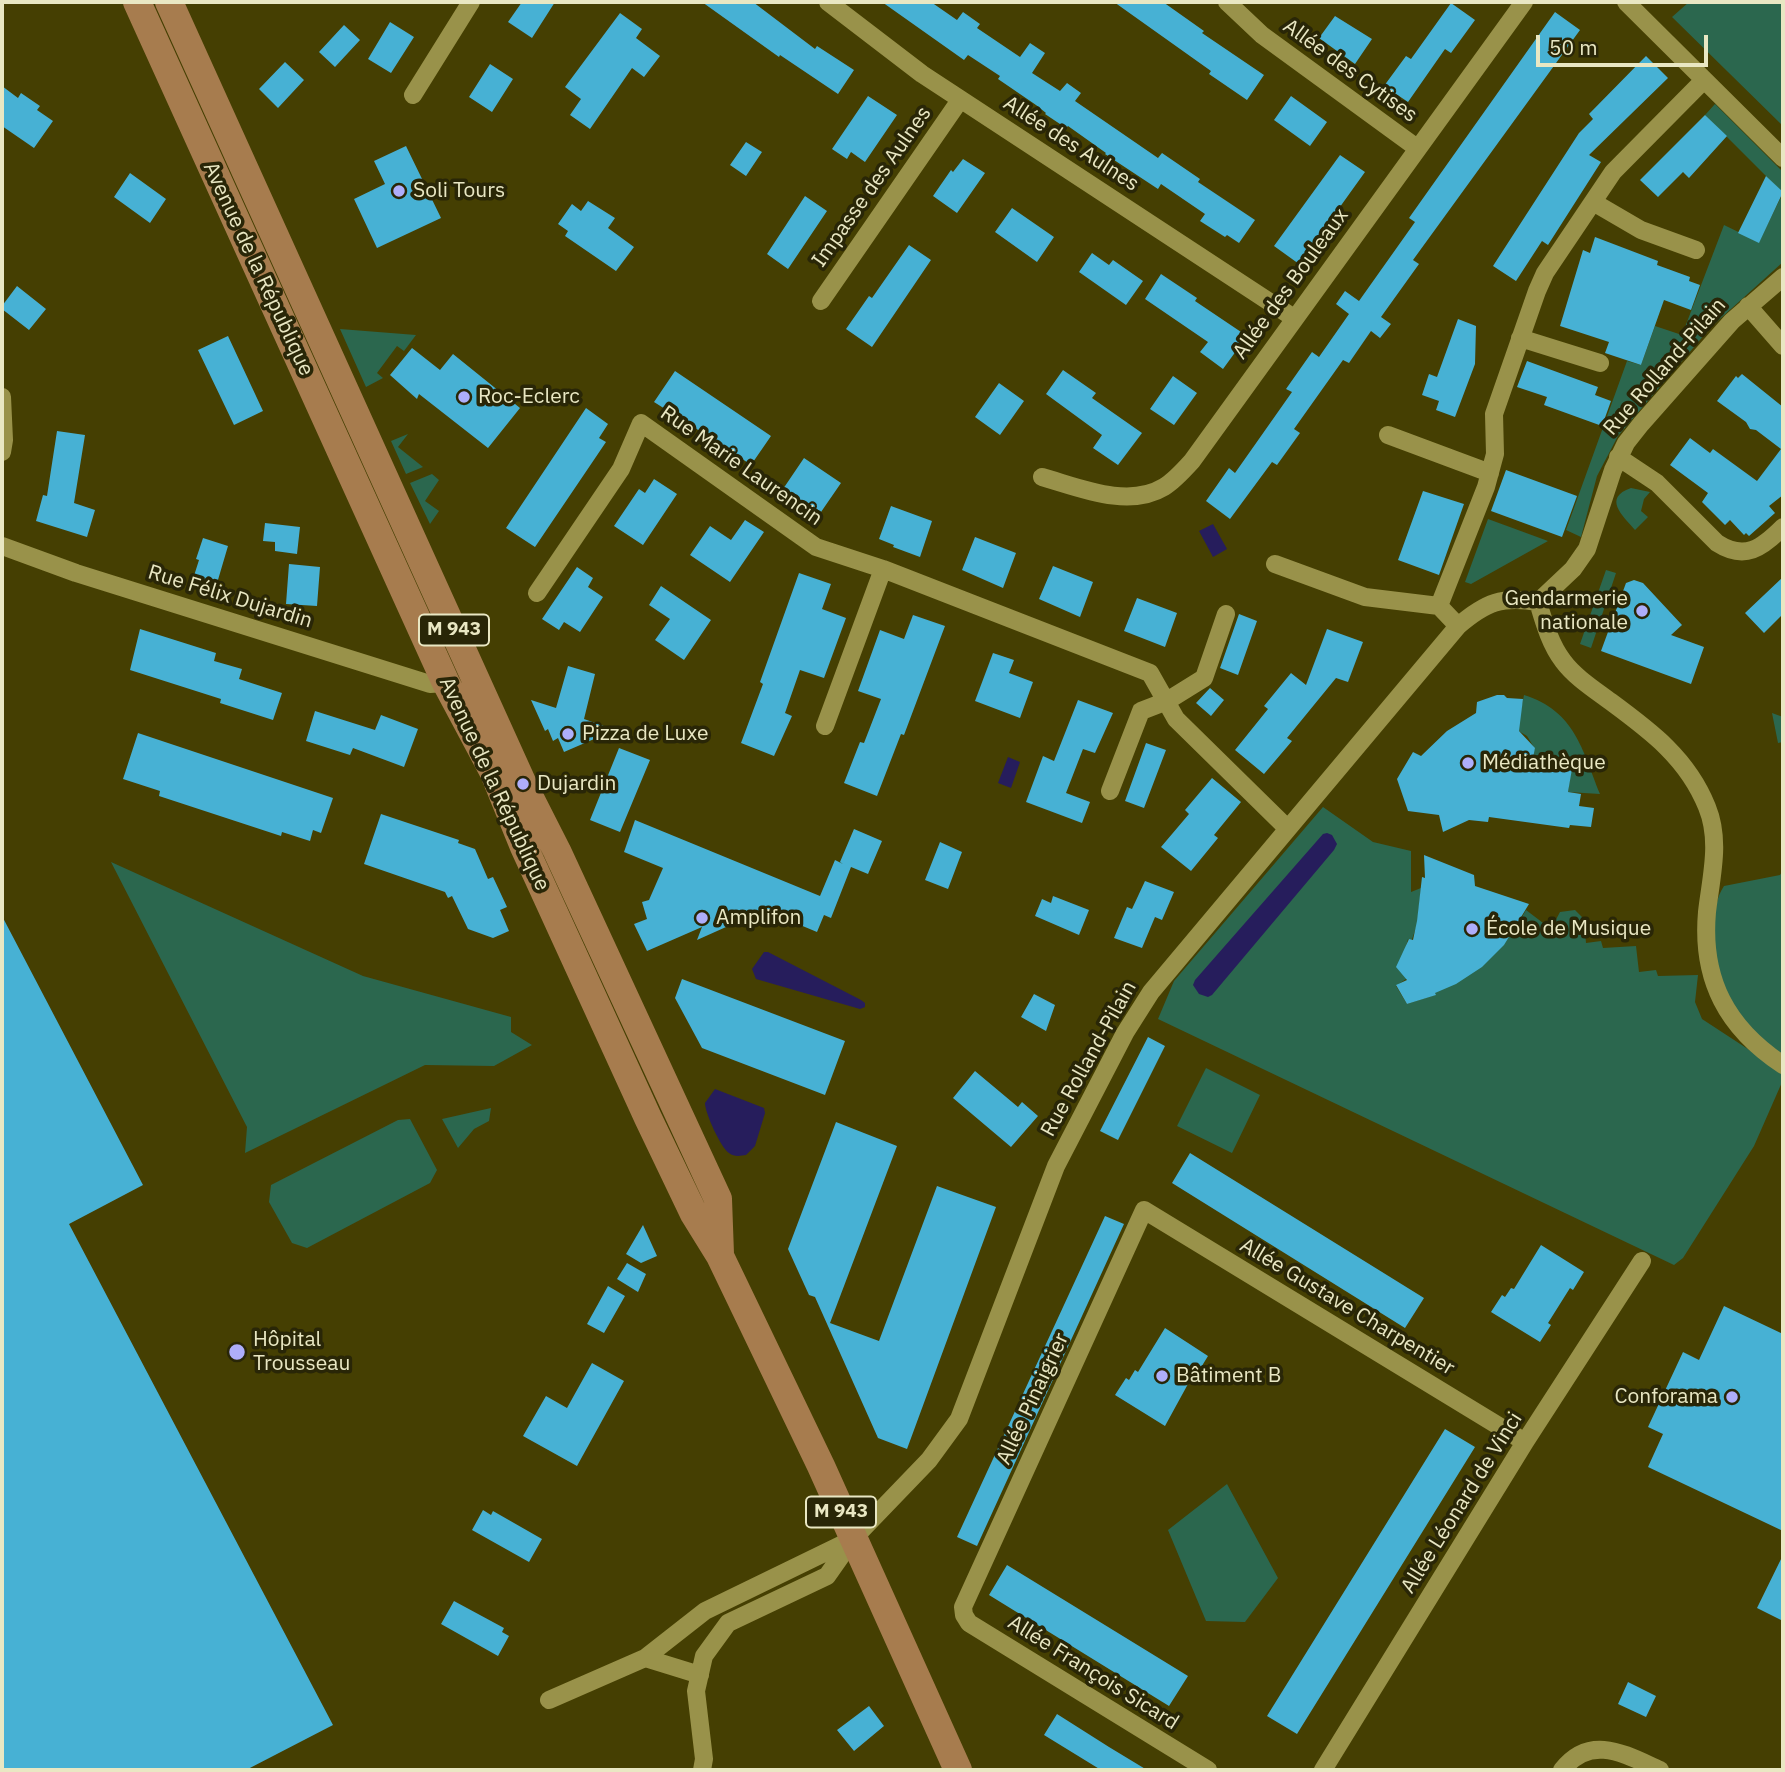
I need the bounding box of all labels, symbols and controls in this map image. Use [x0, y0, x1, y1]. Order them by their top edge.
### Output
street label: Allée des Cytises [1278, 14, 1422, 128]
scale bar [1540, 21, 1712, 65]
text: 50 m [1549, 33, 1598, 61]
street label: Allée des Aulnes [999, 91, 1143, 197]
street label: Impasse des Aulnes [807, 102, 937, 272]
street label: Avenue de la République [197, 158, 319, 380]
place label: Soli Tours [413, 178, 505, 204]
marker: Soli Tours [391, 183, 407, 199]
street label: Allée des Bouleaux [1228, 204, 1354, 364]
street label: Rue Rolland-Pilain [1598, 293, 1732, 441]
place label: Roc-Eclerc [478, 384, 580, 410]
marker: Roc-Eclerc [456, 389, 472, 405]
street label: Rue Marie Laurencin [655, 401, 827, 531]
street label: Rue Félix Dujardin [145, 560, 315, 634]
place label: Gendarmerie nationale [1504, 586, 1628, 636]
marker: Gendarmerie nationale [1634, 603, 1650, 619]
road number: M 943 [419, 614, 489, 646]
street label: Avenue de la République [433, 673, 555, 895]
place label: Pizza de Luxe [582, 721, 708, 747]
marker: Pizza de Luxe [560, 726, 576, 742]
place label: Médiathèque [1482, 750, 1606, 776]
marker: Médiathèque [1460, 755, 1476, 771]
place label: Dujardin [537, 771, 616, 797]
marker: Dujardin [515, 776, 531, 792]
place label: Amplifon [716, 905, 801, 931]
marker: Amplifon [694, 910, 710, 926]
place label: École de Musique [1486, 916, 1651, 942]
marker: École de Musique [1464, 921, 1480, 937]
street label: Rue Rolland-Pilain [1036, 977, 1142, 1141]
street label: Allée Gustave Charpentier [1235, 1233, 1459, 1381]
place label: Hôpital Trousseau [253, 1327, 350, 1377]
street label: Allée Pinaigrier [991, 1329, 1075, 1469]
marker: Hôpital Trousseau [227, 1342, 247, 1362]
place label: Bâtiment B [1176, 1363, 1281, 1389]
marker: Bâtiment B [1154, 1368, 1170, 1384]
place label: Conforama [1614, 1384, 1718, 1410]
marker: Conforama [1724, 1389, 1740, 1405]
street label: Allée Léonard de Vinci [1396, 1408, 1528, 1598]
road number: M 943 [806, 1496, 876, 1528]
street label: Allée François Sicard [1003, 1610, 1183, 1736]

